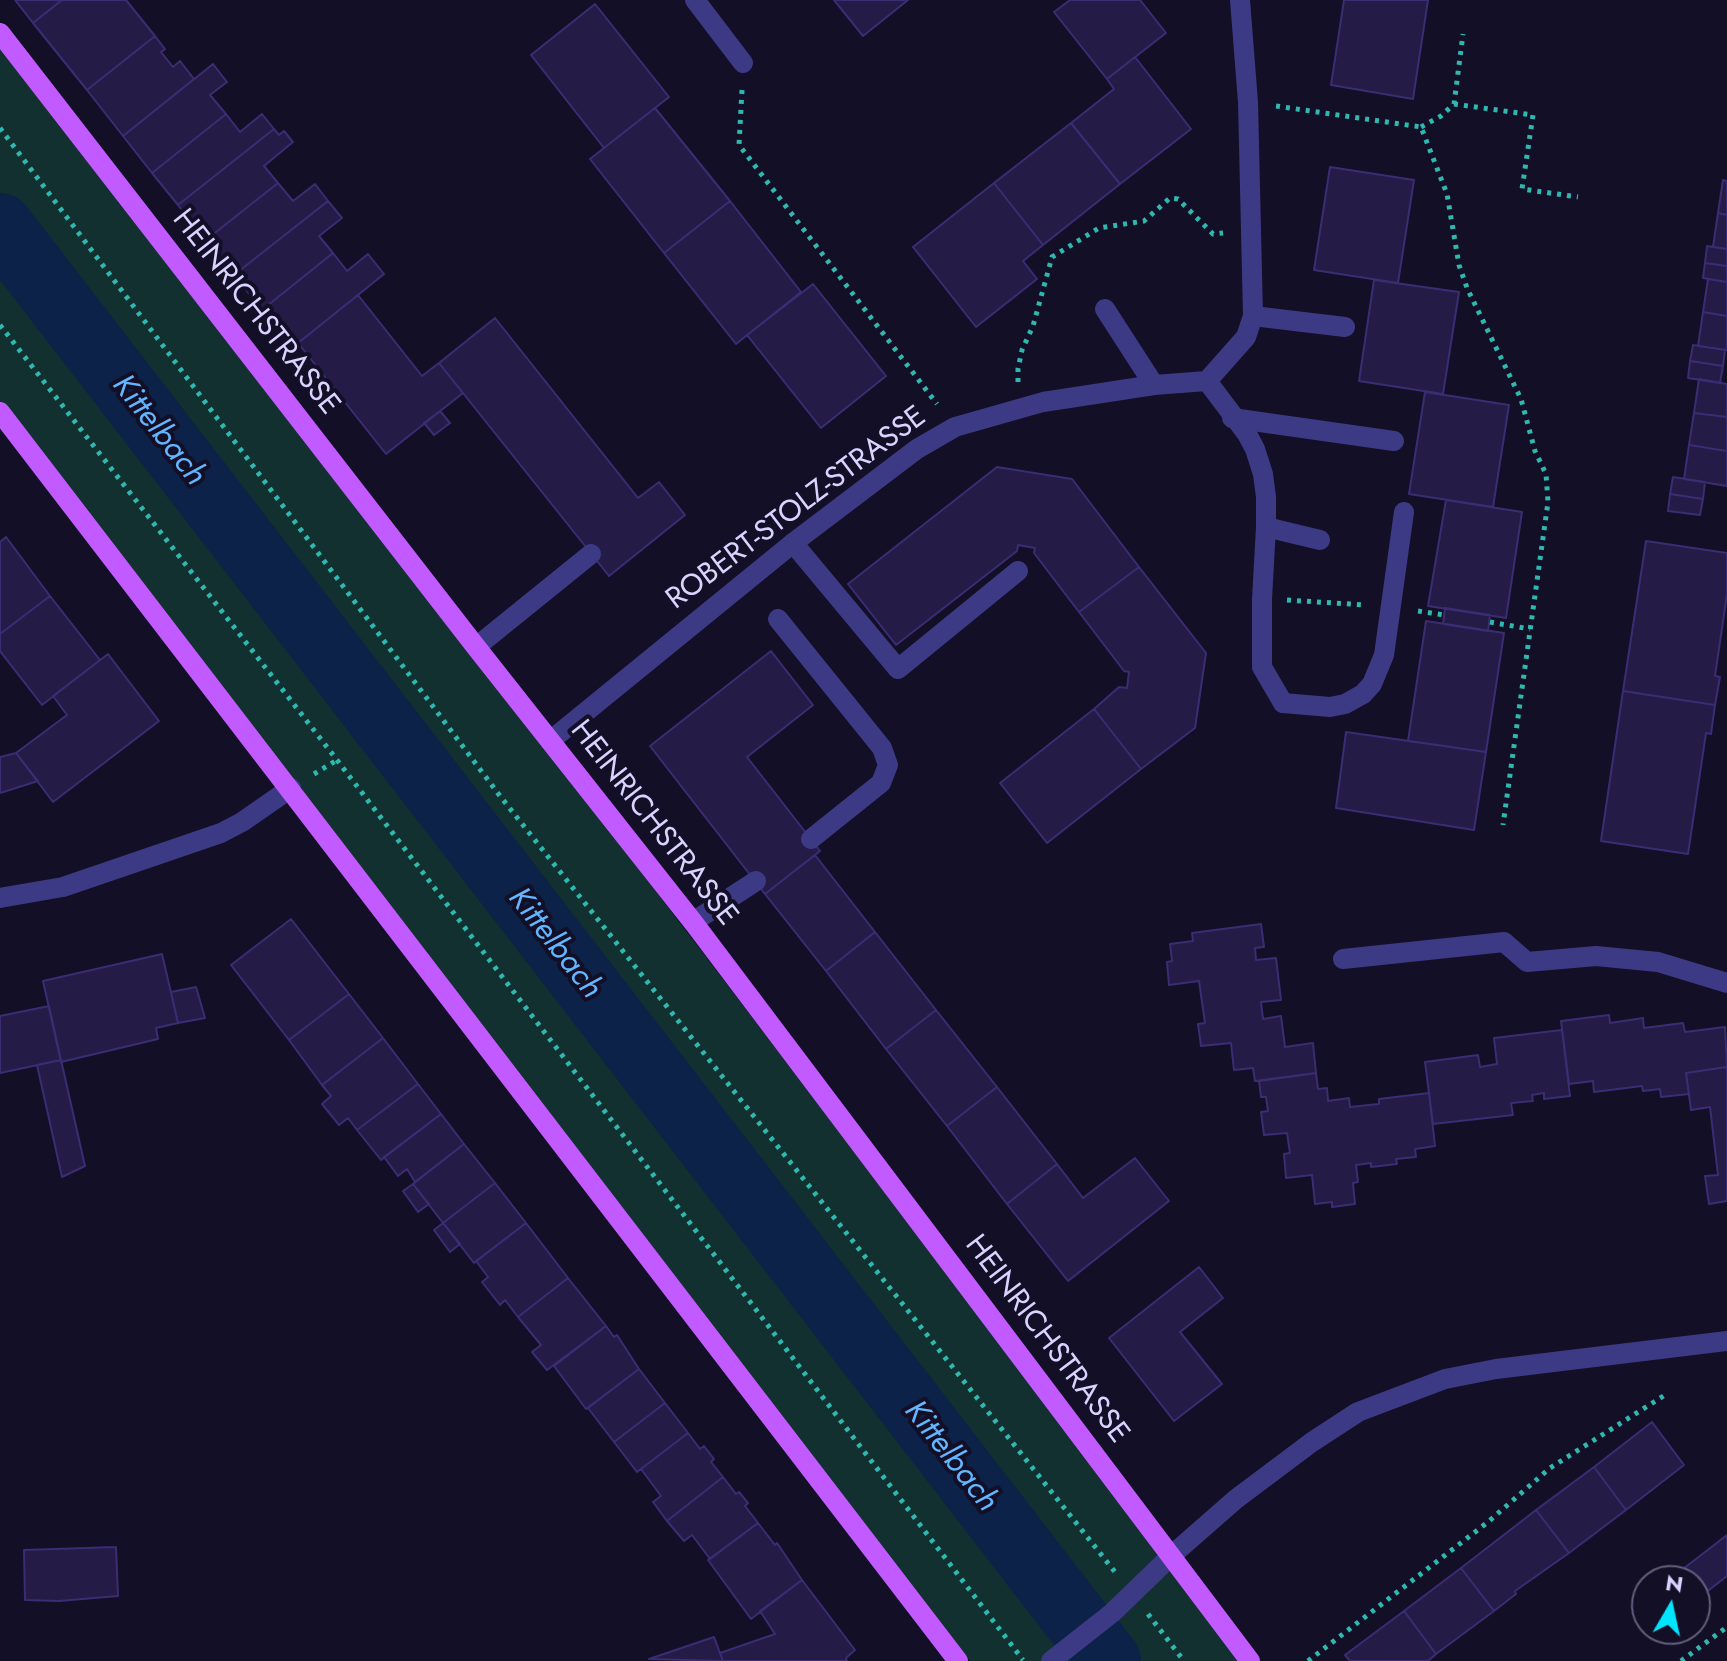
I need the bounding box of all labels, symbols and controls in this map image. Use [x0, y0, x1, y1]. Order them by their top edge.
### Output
street label: HEINRICHSTRASSE [164, 203, 346, 423]
water label: Kittelbach [103, 368, 213, 494]
street label: ROBERT-STOLZ-STRASSE [660, 400, 934, 618]
street label: HEINRICHSTRASSE [562, 714, 744, 934]
water label: Kittelbach [499, 881, 609, 1007]
street label: HEINRICHSTRASSE [956, 1229, 1136, 1451]
water label: Kittelbach [895, 1394, 1005, 1520]
north arrow [1631, 1565, 1711, 1645]
text: N [1663, 1566, 1686, 1600]

